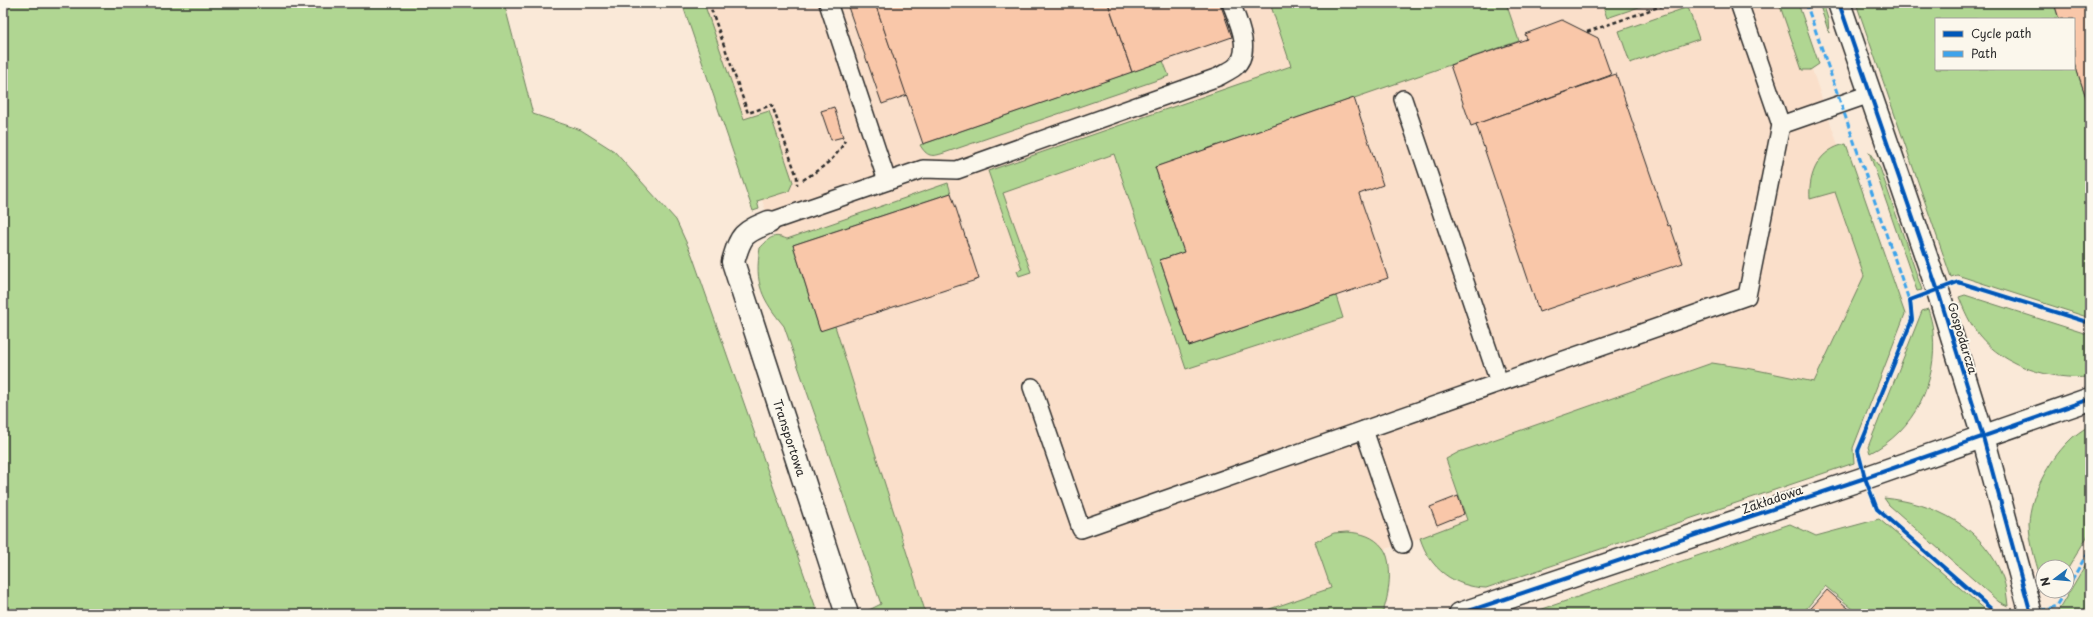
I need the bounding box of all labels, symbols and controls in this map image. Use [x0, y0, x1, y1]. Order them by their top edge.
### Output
legend [1935, 18, 2075, 70]
text: Cycle path [1971, 24, 2032, 42]
text: Path [1971, 44, 1997, 62]
street label: Gospodarcza [1944, 300, 1983, 377]
street label: Transportowa [769, 397, 811, 479]
street label: Zakładowa [1739, 480, 1805, 518]
north arrow [2035, 559, 2075, 599]
text: N [2035, 575, 2054, 588]

